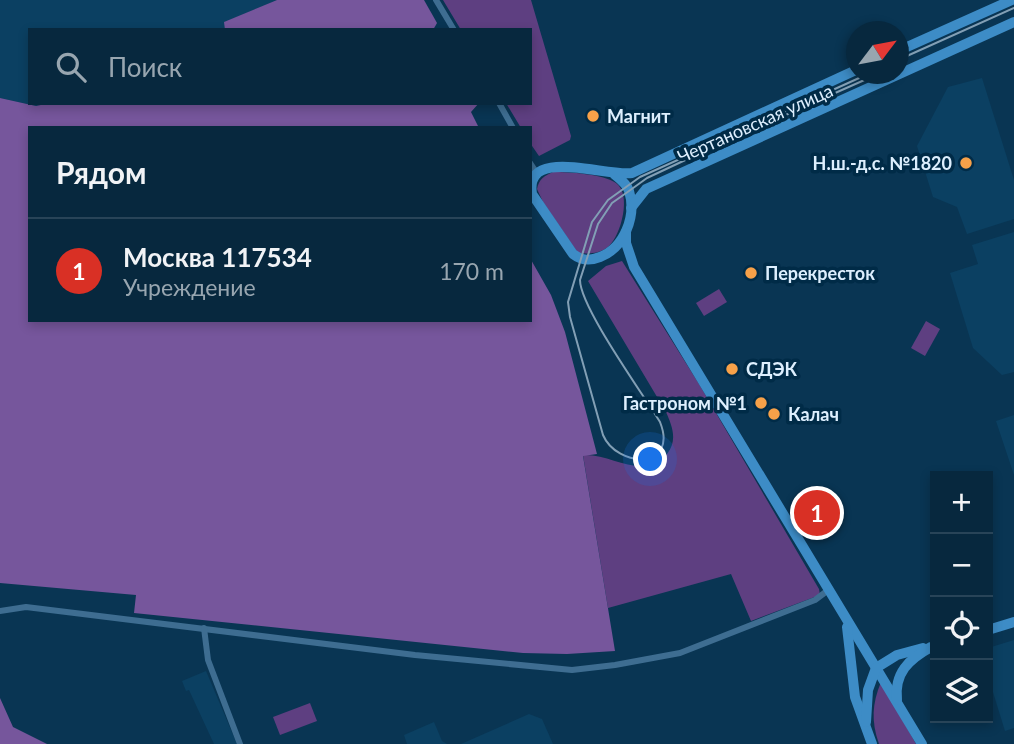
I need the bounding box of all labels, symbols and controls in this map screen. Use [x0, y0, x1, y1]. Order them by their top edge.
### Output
north arrow [846, 21, 909, 84]
search box [28, 28, 532, 105]
icon: search [52, 48, 90, 86]
text: Поиск [108, 51, 182, 83]
street label: Чертановская улица [674, 79, 836, 167]
place label: Магнит [607, 105, 671, 127]
marker: Магнит [585, 108, 601, 124]
place label: Н.ш.-д.с. №1820 [813, 152, 952, 174]
text: Рядом [56, 154, 146, 190]
marker: Н.ш.-д.с. №1820 [958, 155, 974, 171]
text: Москва 117534 [123, 241, 312, 273]
text: 1 [72, 257, 86, 285]
text: 170 m [439, 257, 504, 285]
place label: Перекресток [765, 262, 875, 284]
marker: Перекресток [743, 265, 759, 281]
text: Учреждение [123, 273, 256, 301]
place label: СДЭК [746, 358, 797, 380]
marker: СДЭК [724, 361, 740, 377]
place label: Гастроном №1 [623, 392, 747, 414]
marker: Гастроном №1 [753, 395, 769, 411]
place label: Калач [788, 403, 839, 425]
marker: Калач [766, 406, 782, 422]
your location [633, 442, 667, 476]
map controls [930, 471, 993, 723]
button: + [930, 471, 993, 534]
pin: 1 [794, 487, 840, 539]
button: − [930, 534, 993, 597]
button: locate [930, 597, 993, 660]
button: layers [930, 660, 993, 723]

